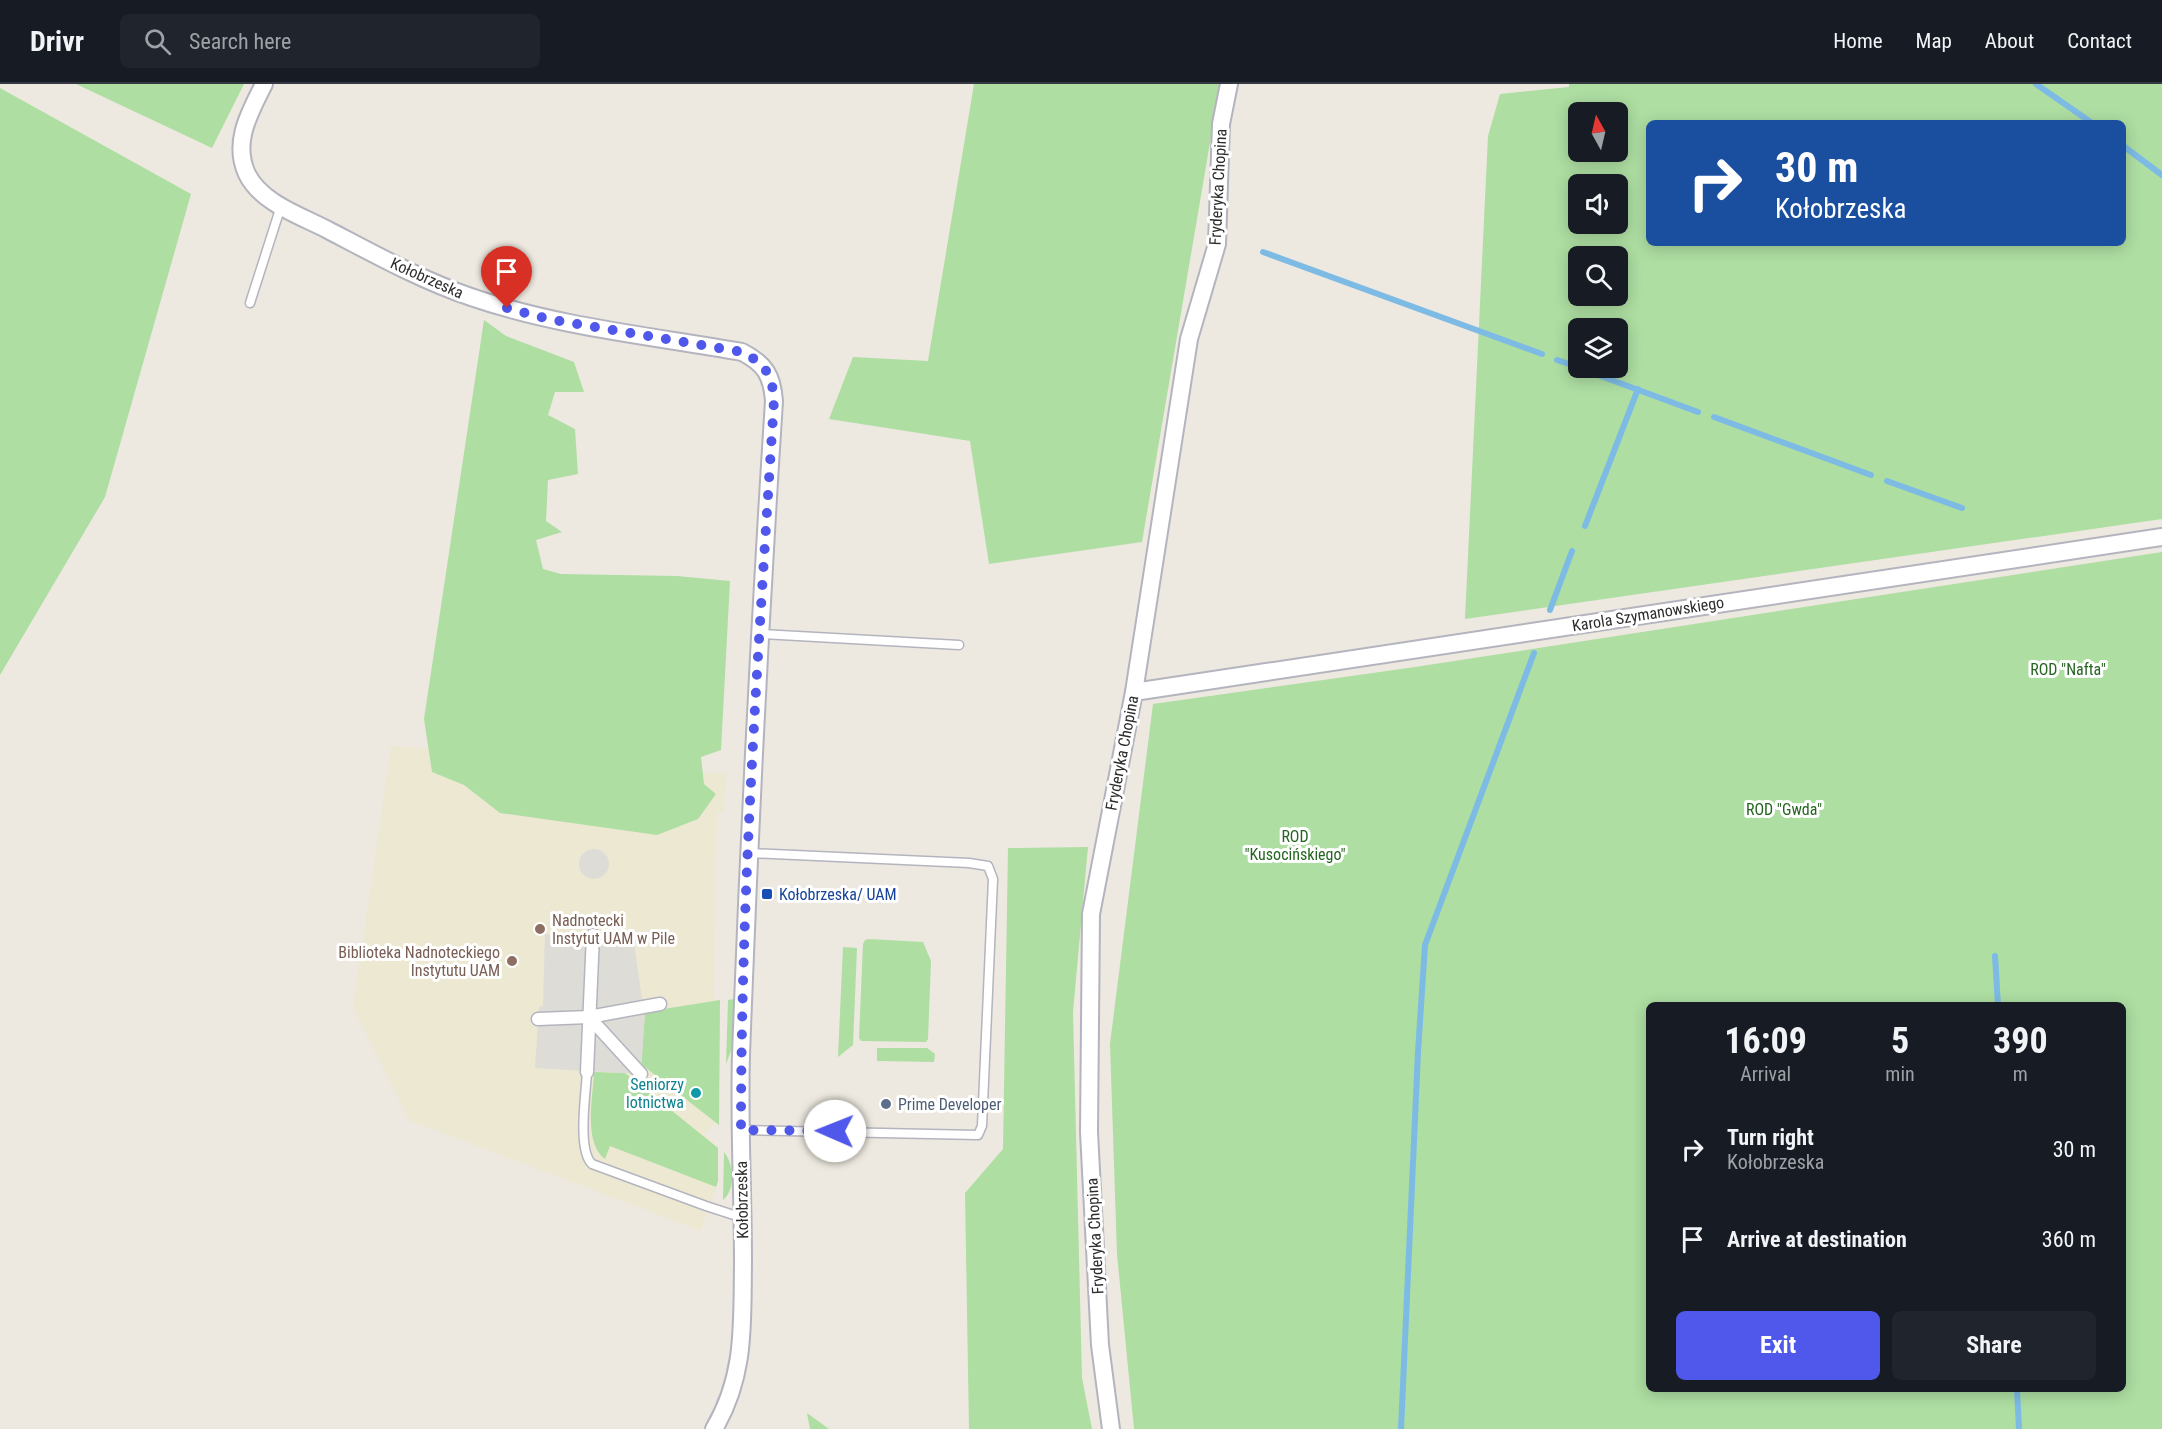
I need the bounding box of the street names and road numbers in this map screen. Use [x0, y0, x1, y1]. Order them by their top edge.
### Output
street label: Fryderyka Chopina [1205, 128, 1231, 246]
street label: Kołobrzeska [388, 253, 466, 303]
street label: Karola Szymanowskiego [1571, 593, 1725, 635]
street label: Fryderyka Chopina [1102, 694, 1142, 812]
street label: Kołobrzeska [732, 1161, 752, 1239]
street label: Fryderyka Chopina [1082, 1177, 1108, 1295]

